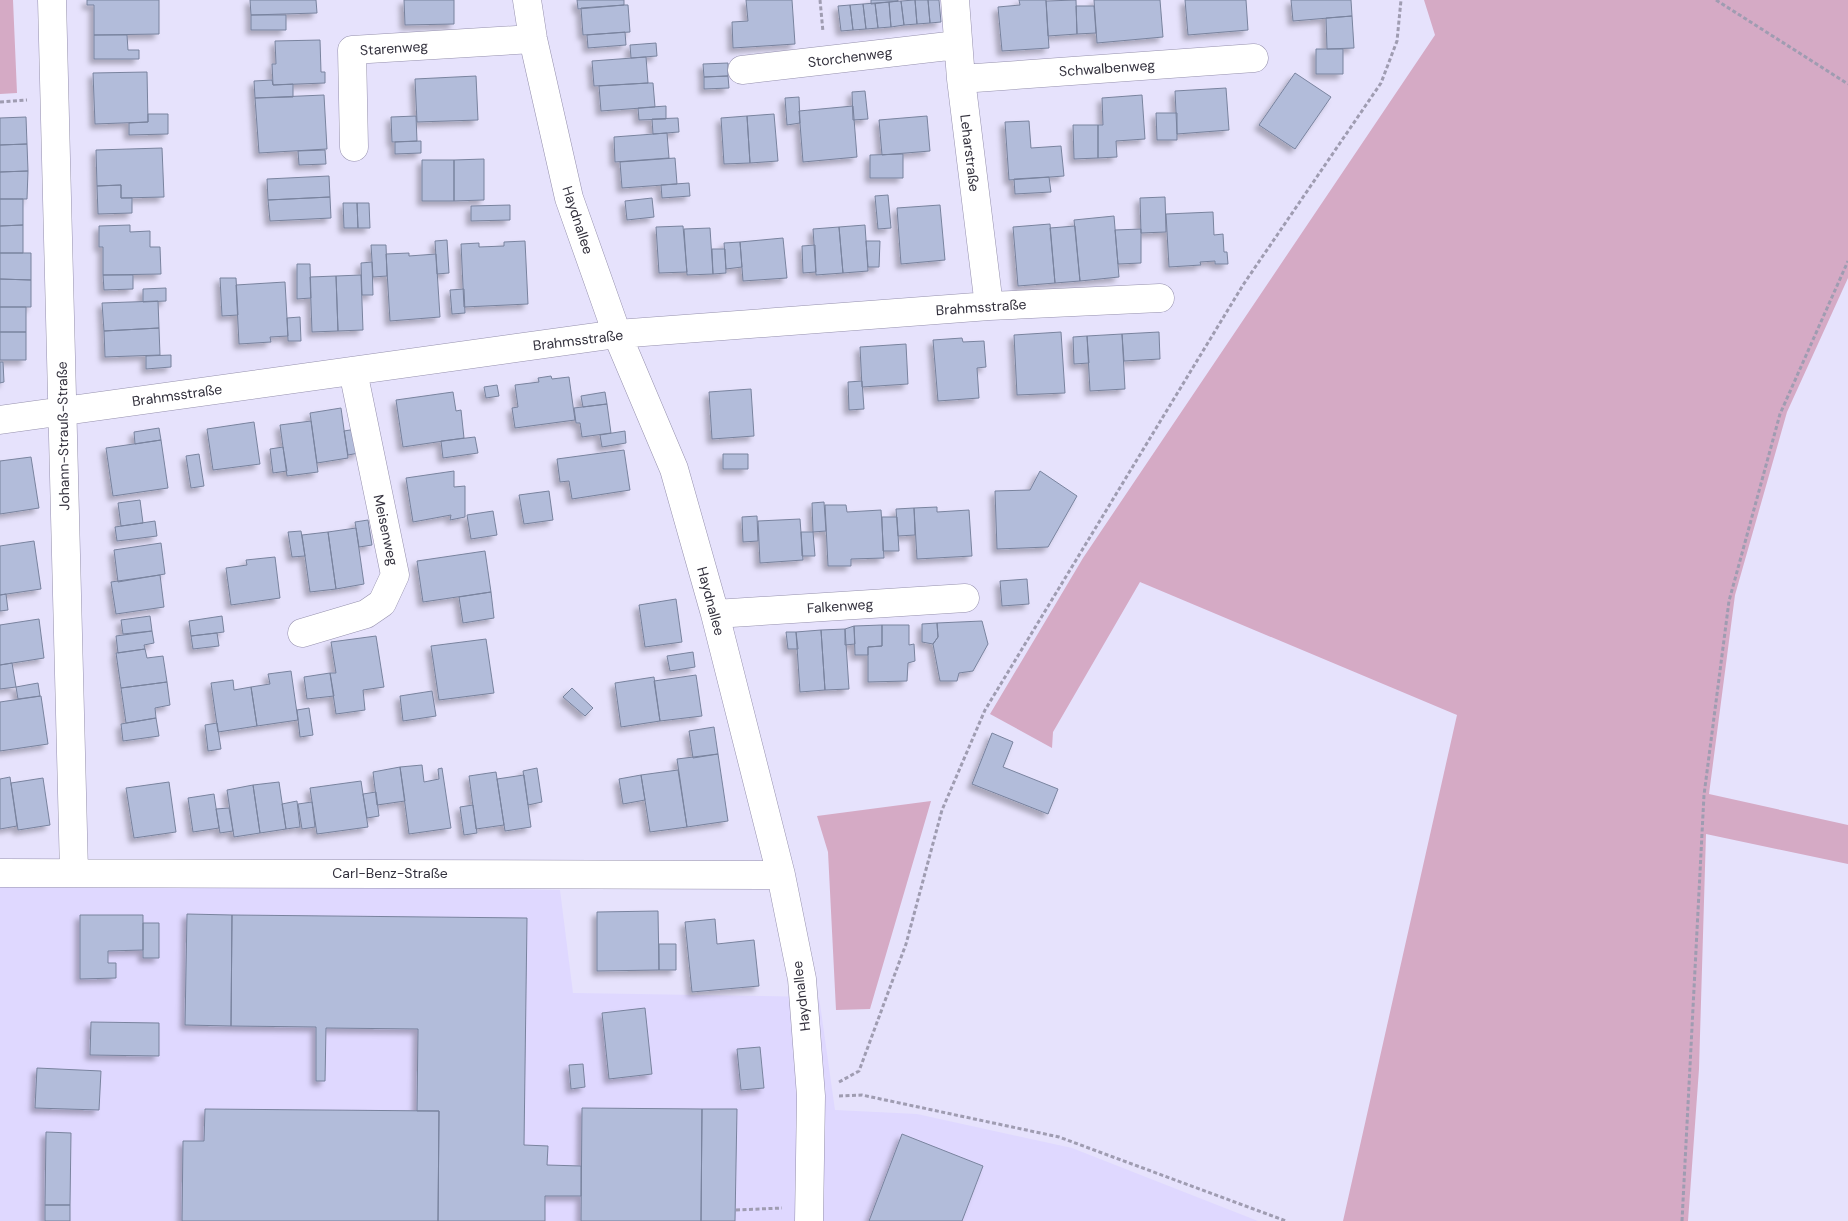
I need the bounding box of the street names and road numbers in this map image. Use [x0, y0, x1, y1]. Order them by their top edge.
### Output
street label: Starenweg [359, 37, 429, 59]
street label: Storchenweg [807, 43, 893, 71]
street label: Schwalbenweg [1058, 56, 1156, 80]
street label: Leharstraße [956, 113, 984, 193]
street label: Haydnallee [559, 184, 597, 256]
street label: Brahmsstraße [935, 295, 1027, 319]
street label: Brahmsstraße [532, 326, 624, 354]
street label: Johann-Strauß-Straße [53, 361, 73, 511]
street label: Brahmsstraße [131, 380, 223, 410]
street label: Meisenweg [370, 493, 402, 567]
street label: Haydnallee [693, 565, 729, 637]
street label: Falkenweg [806, 595, 874, 617]
street label: Carl-Benz-Straße [332, 864, 448, 882]
street label: Haydnallee [788, 960, 814, 1032]

